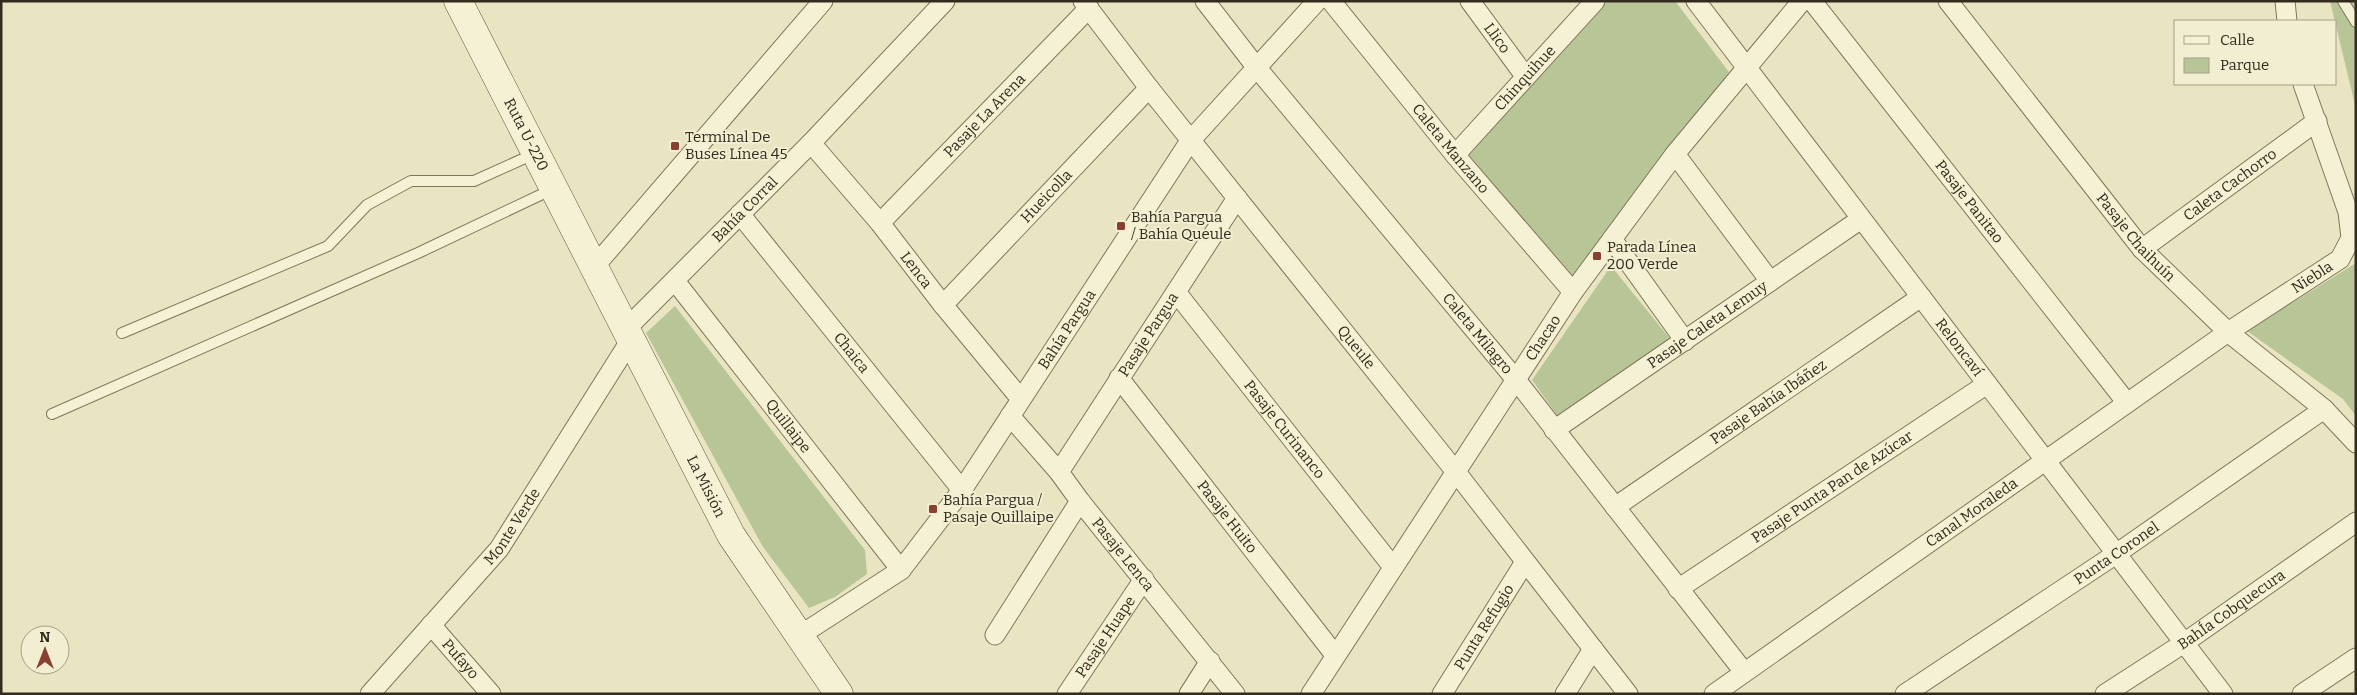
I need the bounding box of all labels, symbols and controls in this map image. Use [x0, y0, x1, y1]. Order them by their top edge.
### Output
street label: Llico [1480, 19, 1514, 57]
legend [2174, 20, 2337, 85]
text: Calle [2220, 31, 2254, 49]
street label: Chinquihue [1491, 42, 1559, 114]
text: Parque [2220, 56, 2269, 74]
street label: Pasaje La Arena [940, 70, 1029, 161]
street label: Ruta U-220 [500, 95, 552, 174]
street label: Caleta Manzano [1408, 100, 1493, 197]
place label: Terminal De Buses Línea 45 [685, 128, 787, 163]
marker: Terminal De Buses Línea 45 [669, 140, 681, 152]
street label: Caleta Cachorro [2180, 145, 2280, 225]
street label: Pasaje Panitao [1931, 157, 2007, 247]
street label: Hueicolla [1017, 166, 1076, 227]
street label: Bahía Corral [708, 173, 781, 246]
street label: Pasaje Chaihuín [2093, 189, 2179, 286]
place label: Bahía Pargua / Bahía Queule [1131, 208, 1232, 243]
marker: Bahía Pargua / Bahía Queule [1115, 220, 1127, 232]
place label: Parada Línea 200 Verde [1607, 238, 1696, 273]
street label: Lenca [896, 248, 936, 292]
marker: Parada Línea 200 Verde [1591, 250, 1603, 262]
street label: Niebla [2288, 257, 2336, 297]
street label: Pasaje Caleta Lemuy [1644, 277, 1771, 372]
street label: Bahía Pargua [1034, 286, 1100, 373]
street label: Pasaje Pargua [1114, 289, 1182, 380]
street label: Caleta Milagro [1439, 289, 1516, 378]
street label: Chacao [1522, 312, 1565, 364]
street label: Reloncaví [1932, 315, 1987, 380]
street label: Queule [1333, 322, 1379, 373]
street label: Chaica [830, 329, 873, 377]
street label: Pasaje Bahía Ibáñez [1707, 356, 1830, 448]
street label: Pasaje Curinanco [1240, 377, 1329, 482]
street label: Quillaipe [762, 395, 815, 456]
street label: Pasaje Punta Pan de Azúcar [1748, 426, 1917, 547]
street label: La Misión [683, 452, 730, 521]
street label: Canal Moraleda [1922, 474, 2021, 551]
street label: Pasaje Huito [1193, 477, 1261, 557]
street label: Monte Verde [480, 485, 544, 569]
place label: Bahía Pargua / Pasaje Quillaipe [943, 491, 1054, 526]
marker: Bahía Pargua / Pasaje Quillaipe [927, 503, 939, 515]
street label: Pasaje Lenca [1088, 514, 1158, 595]
street label: Punta Coronel [2070, 518, 2162, 588]
street label: BahÍa Cobquecura [2174, 566, 2289, 654]
street label: Punta Refugio [1450, 581, 1518, 673]
street label: Pasaje Huape [1072, 593, 1139, 681]
north arrow [20, 625, 70, 675]
text: N [40, 629, 51, 646]
street label: Pufayo [438, 635, 483, 683]

